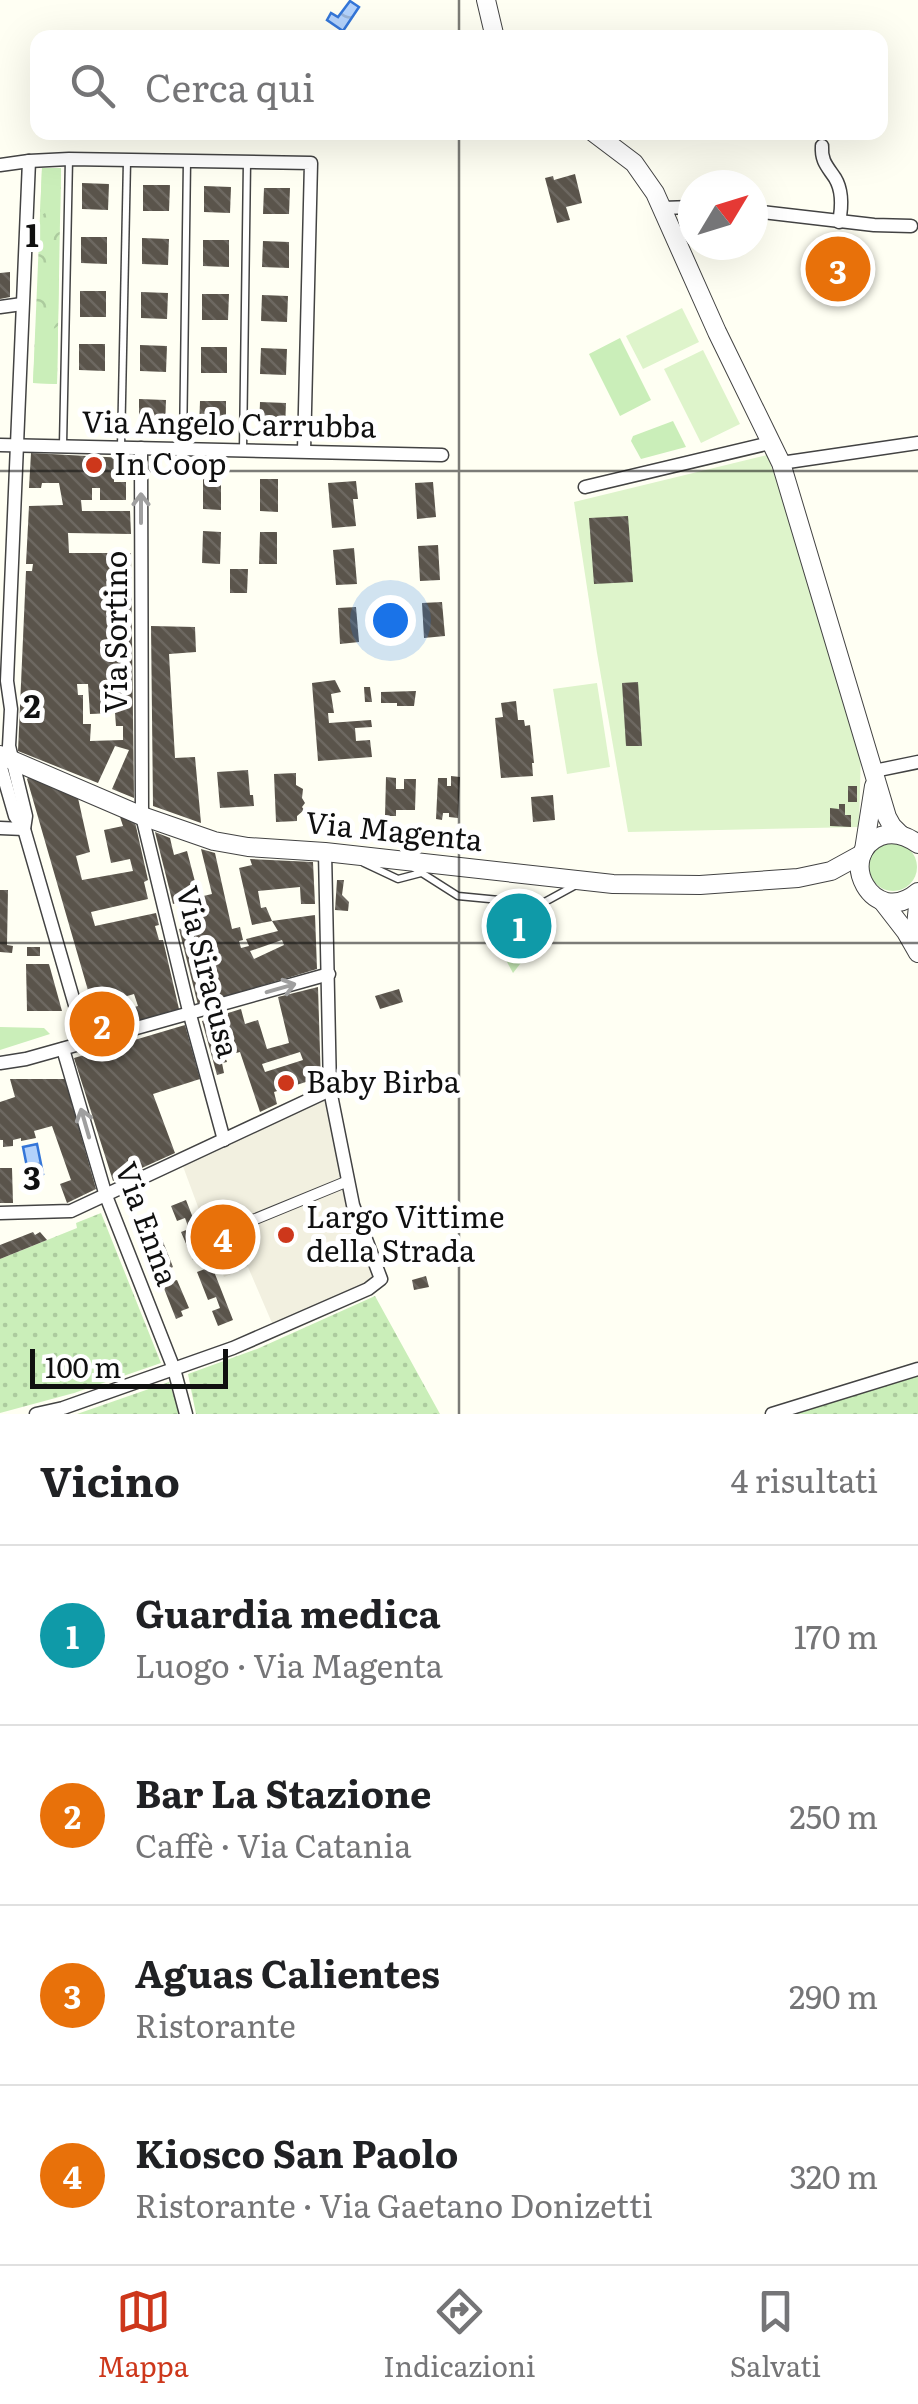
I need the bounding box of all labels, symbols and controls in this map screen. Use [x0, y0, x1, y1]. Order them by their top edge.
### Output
search box [30, 30, 888, 140]
text: Cerca qui [145, 57, 315, 114]
icon: search [65, 58, 120, 113]
north arrow [678, 170, 768, 260]
text: 1 [25, 209, 39, 257]
pin: 3 [806, 232, 870, 306]
street label: Via Angelo Carrubba [81, 397, 378, 447]
place label: In Coop [114, 440, 226, 484]
marker: In Coop [83, 454, 105, 476]
one-way arrow [132, 493, 150, 526]
street label: Via Sortino [92, 551, 136, 713]
your location [365, 595, 416, 646]
text: 2 [23, 680, 41, 728]
street label: Via Magenta [304, 798, 486, 860]
street label: Via Siracusa [167, 881, 253, 1063]
pin: 1 [486, 888, 552, 964]
one-way arrow [265, 978, 296, 996]
pin: 2 [70, 986, 134, 1062]
place label: Baby Birba [306, 1058, 461, 1102]
marker: Baby Birba [275, 1072, 297, 1094]
one-way arrow [75, 1108, 93, 1139]
text: 3 [23, 1152, 41, 1200]
street label: Via Enna [106, 1155, 192, 1292]
place label: Largo Vittime della Strada [306, 1193, 504, 1271]
pin: 4 [190, 1200, 256, 1274]
marker: Largo Vittime della Strada [275, 1224, 297, 1246]
scale bar [30, 1344, 228, 1388]
text: 100 m [45, 1345, 122, 1387]
text: Vicino [40, 1448, 180, 1510]
text: 4 risultati [731, 1455, 878, 1503]
text: Guardia medica [135, 1583, 440, 1640]
text: 1 [66, 1611, 79, 1659]
text: 170 m [794, 1611, 878, 1659]
text: Luogo · Via Magenta [135, 1640, 443, 1688]
text: Bar La Stazione [135, 1763, 432, 1820]
text: 2 [64, 1791, 81, 1839]
text: 250 m [790, 1791, 878, 1839]
text: Caffè · Via Catania [135, 1820, 411, 1868]
text: Aguas Calientes [135, 1943, 440, 2000]
text: 3 [64, 1971, 81, 2019]
text: 290 m [789, 1971, 878, 2019]
text: Ristorante [135, 2000, 296, 2048]
text: Kiosco San Paolo [135, 2123, 459, 2180]
text: 4 [63, 2151, 82, 2199]
text: 320 m [789, 2151, 878, 2199]
text: Ristorante · Via Gaetano Donizetti [135, 2180, 653, 2228]
tab: Mappa [97, 2284, 189, 2386]
tab: Indicazioni [383, 2284, 535, 2386]
tab: Salvati [730, 2284, 821, 2386]

